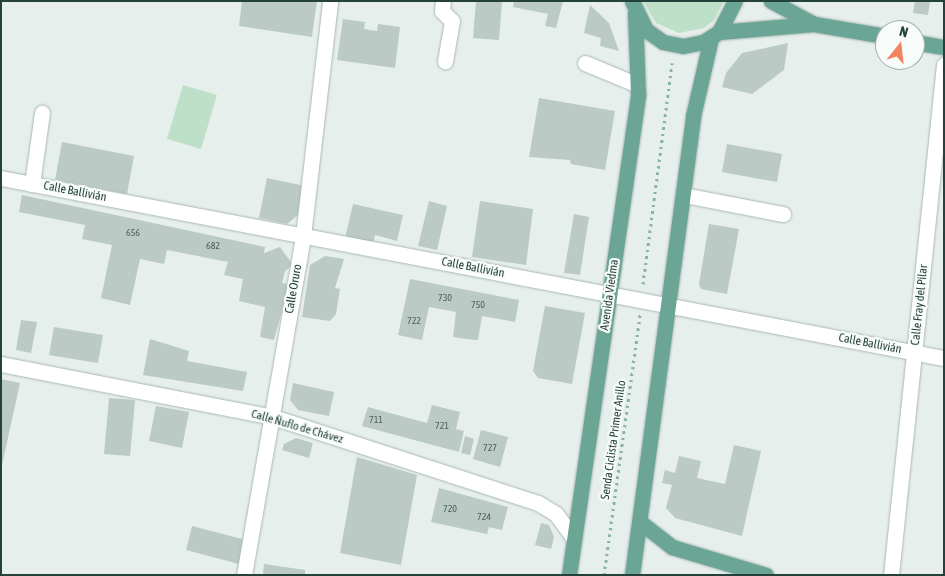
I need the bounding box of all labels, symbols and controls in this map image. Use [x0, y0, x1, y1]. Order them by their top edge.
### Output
north arrow [875, 20, 925, 70]
text: N [898, 23, 910, 40]
street label: Calle Ballivián [42, 179, 108, 205]
house number: 656 [126, 227, 140, 239]
house number: 682 [206, 240, 220, 252]
street label: Calle Ballivián [440, 255, 506, 281]
street label: Avenida Viedma [598, 259, 622, 331]
street label: Calle Oruro [283, 263, 305, 315]
street label: Calle Fray del Pilar [909, 264, 931, 346]
house number: 730 [438, 292, 452, 304]
house number: 750 [471, 299, 485, 311]
house number: 722 [407, 315, 421, 327]
street label: Calle Ballivián [837, 331, 903, 357]
street label: Senda Ciclista Primer Anillo [598, 379, 630, 501]
street label: Calle Ñuflo de Chávez [249, 407, 345, 447]
house number: 711 [369, 414, 383, 426]
house number: 721 [435, 420, 449, 432]
house number: 727 [483, 442, 497, 454]
house number: 720 [443, 503, 457, 515]
house number: 724 [477, 511, 491, 523]

